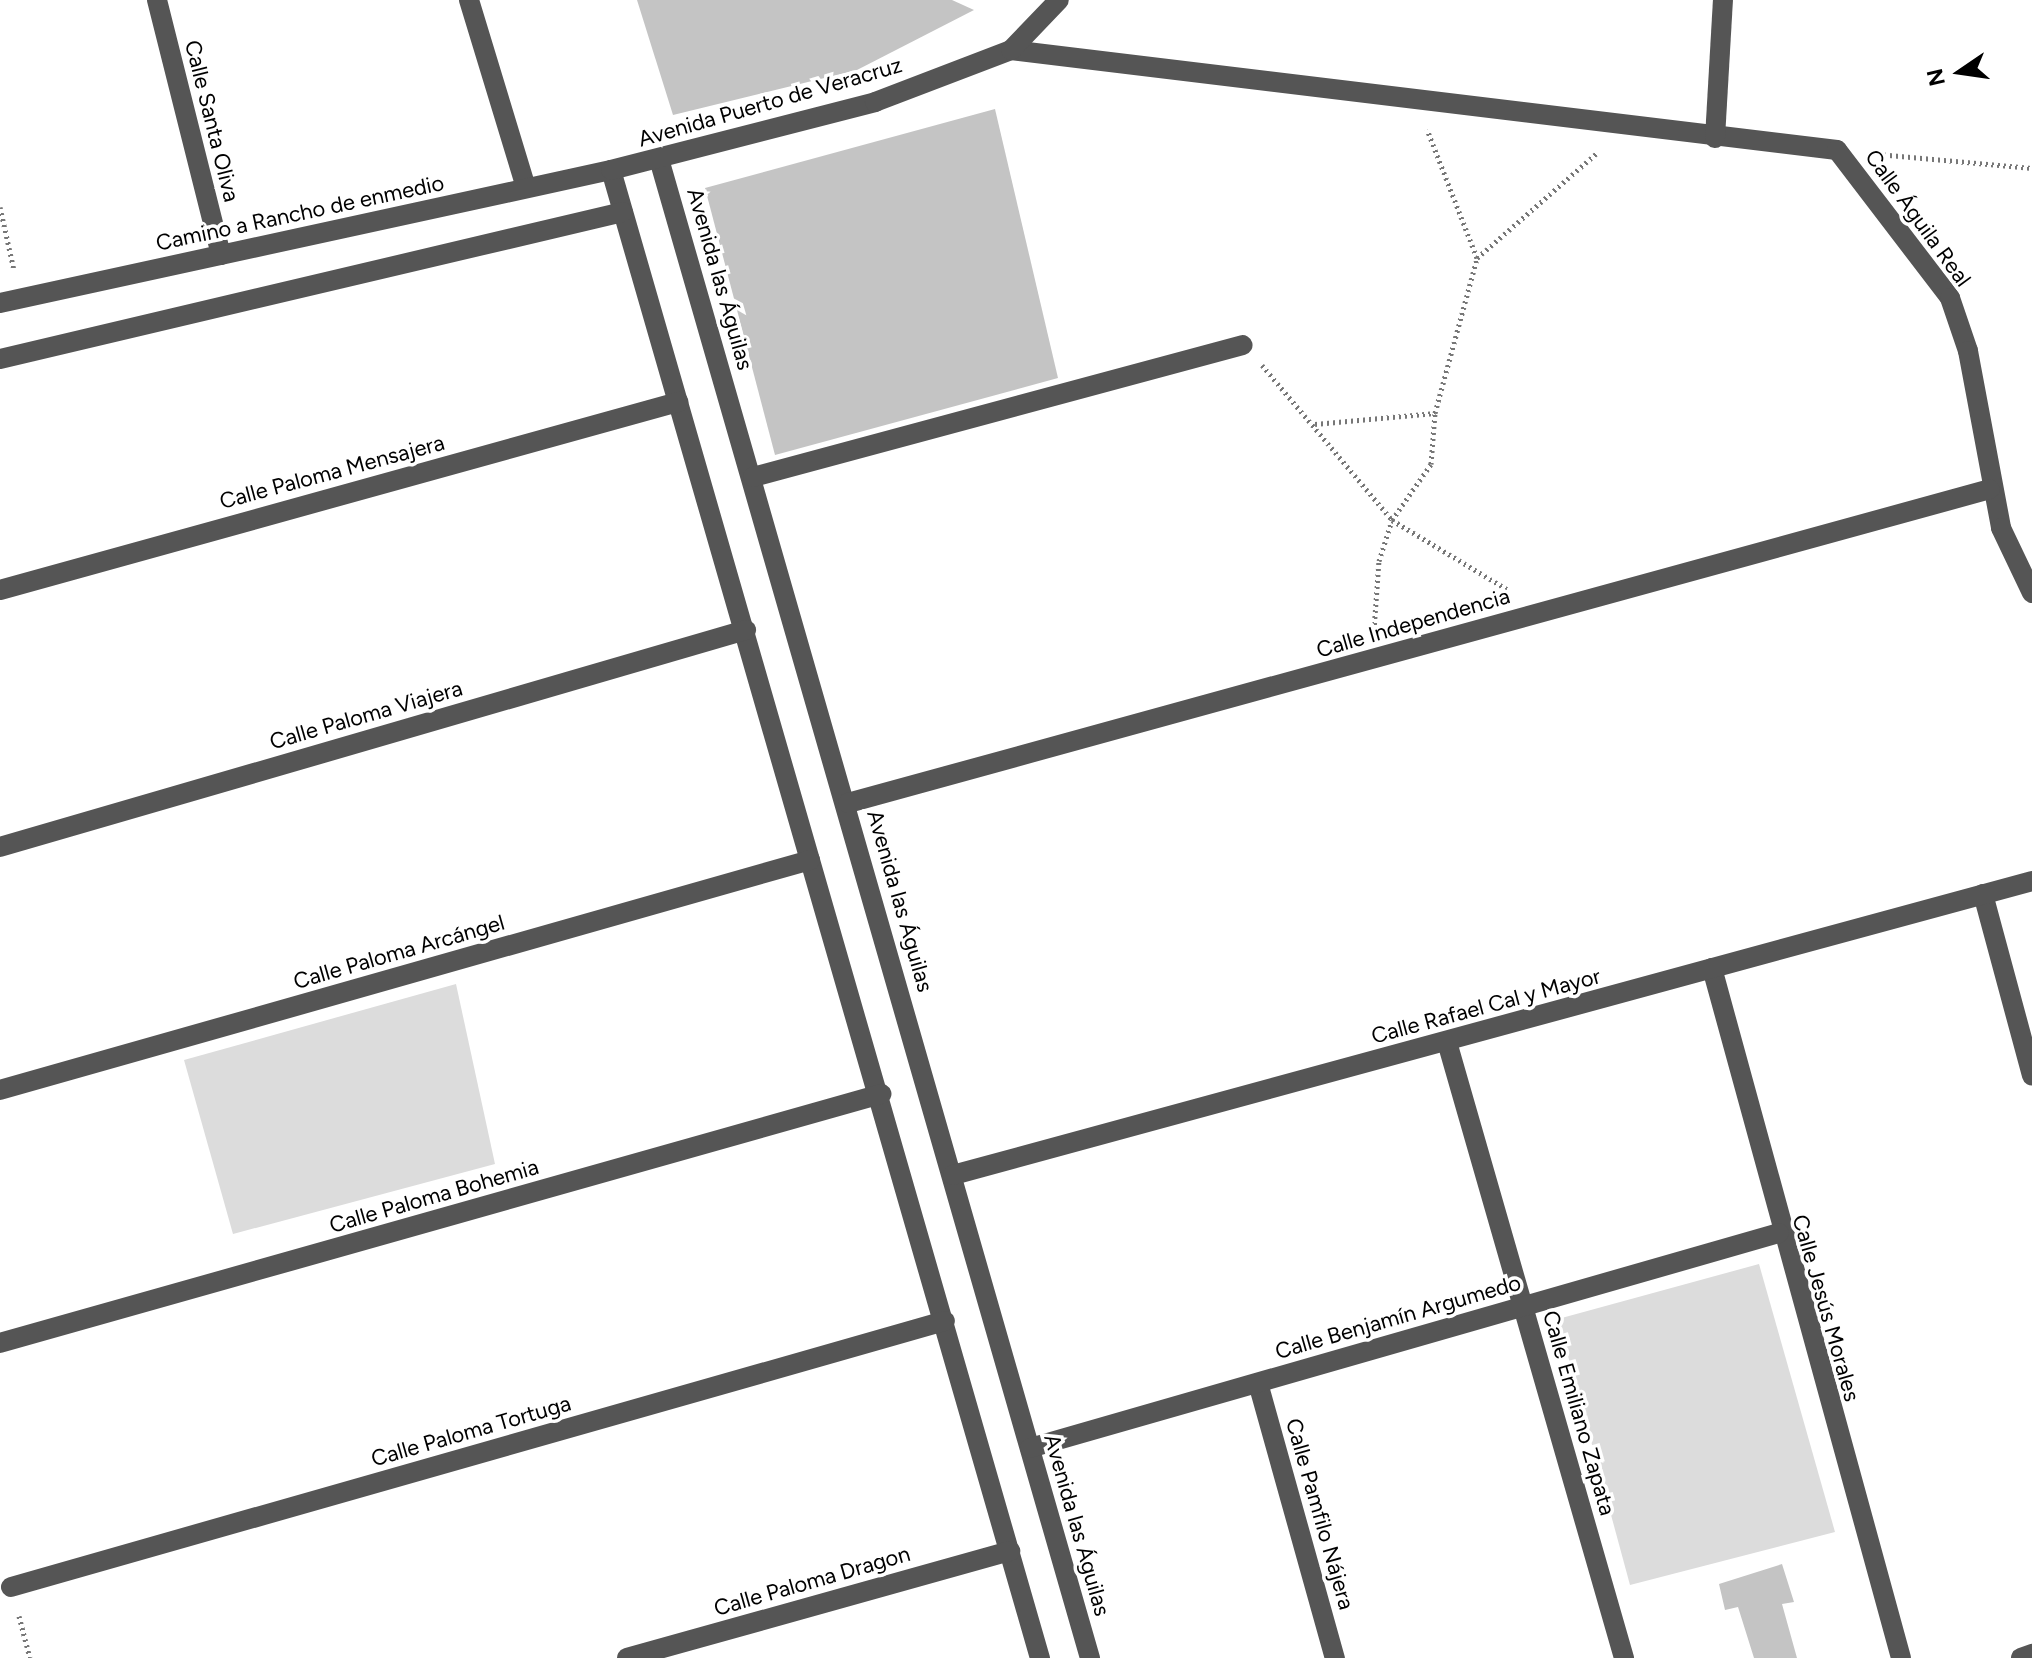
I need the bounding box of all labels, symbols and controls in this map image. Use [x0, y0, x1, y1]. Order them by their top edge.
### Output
north arrow [1920, 32, 2000, 112]
street label: Calle Santa Oliva [179, 37, 245, 205]
street label: Avenida Puerto de Veracruz [635, 52, 905, 152]
text: N [1921, 66, 1951, 89]
street label: Calle Águila Real [1859, 144, 1977, 292]
street label: Camino a Rancho de enmedio [154, 170, 446, 256]
street label: Avenida las Águilas [681, 185, 759, 373]
street label: Calle Paloma Mensajera [217, 429, 447, 515]
street label: Calle Independencia [1313, 583, 1513, 663]
street label: Calle Paloma Viajera [267, 675, 465, 755]
street label: Avenida las Águilas [861, 807, 939, 995]
street label: Calle Paloma Arcángel [290, 909, 508, 995]
street label: Calle Rafael Cal y Mayor [1368, 963, 1604, 1049]
street label: Calle Paloma Bohemia [326, 1153, 542, 1239]
street label: Calle Jesús Morales [1787, 1212, 1865, 1404]
street label: Calle Benjamín Argumedo [1272, 1269, 1524, 1365]
street label: Calle Emiliano Zapata [1537, 1308, 1621, 1518]
street label: Calle Paloma Tortuga [368, 1390, 574, 1472]
street label: Calle Pamfilo Nájera [1280, 1415, 1360, 1613]
street label: Avenida las Águilas [1038, 1431, 1116, 1619]
street label: Calle Paloma Dragon [711, 1540, 913, 1622]

